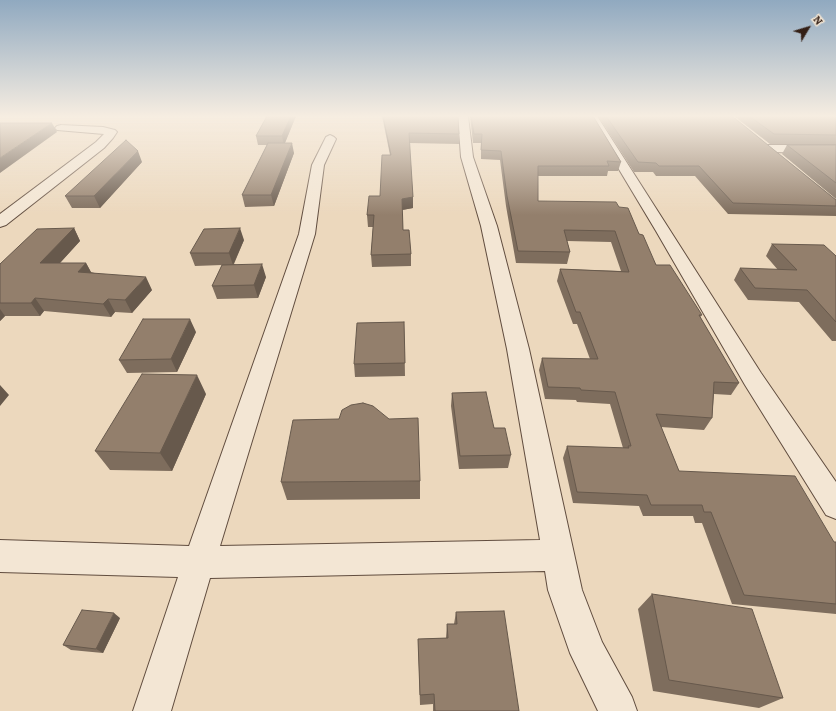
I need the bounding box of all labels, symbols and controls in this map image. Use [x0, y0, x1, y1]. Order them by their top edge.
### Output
north arrow [788, 8, 828, 48]
text: N [809, 13, 826, 28]

